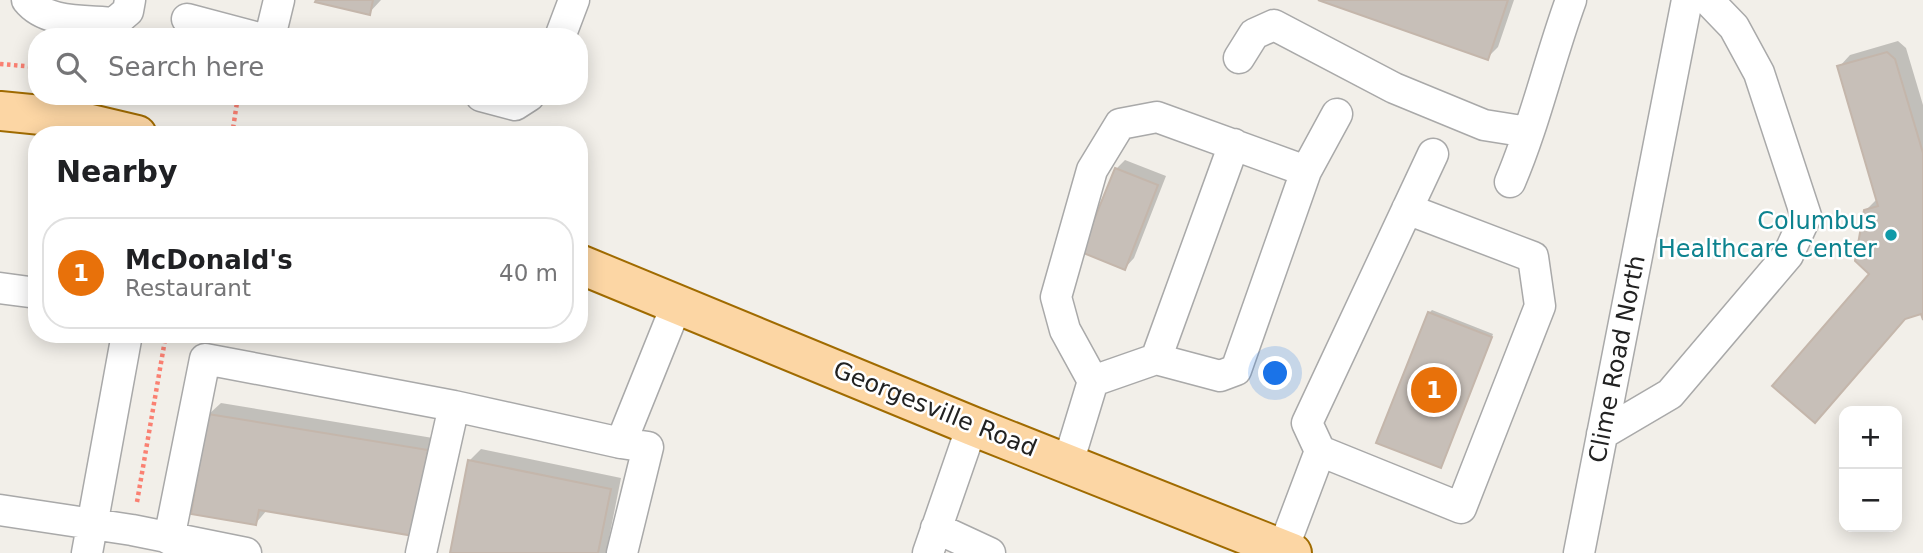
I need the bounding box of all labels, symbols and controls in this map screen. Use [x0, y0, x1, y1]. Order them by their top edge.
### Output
search box [28, 28, 588, 105]
icon: search [52, 48, 90, 86]
text: Search here [108, 52, 264, 82]
text: Nearby [56, 154, 178, 189]
place label: Columbus Healthcare Center [1658, 207, 1877, 263]
marker: Columbus Healthcare Center [1883, 227, 1899, 243]
text: McDonald's [125, 245, 293, 275]
street label: Clime Road North [1583, 253, 1651, 465]
text: 1 [73, 260, 89, 286]
text: 40 m [499, 260, 558, 286]
text: Restaurant [125, 275, 251, 301]
street label: Georgesville Road [829, 355, 1041, 463]
your location [1258, 356, 1292, 390]
pin: 1 [1411, 364, 1457, 416]
map controls [1839, 406, 1902, 532]
button: + [1839, 406, 1902, 469]
button: − [1839, 469, 1902, 532]

